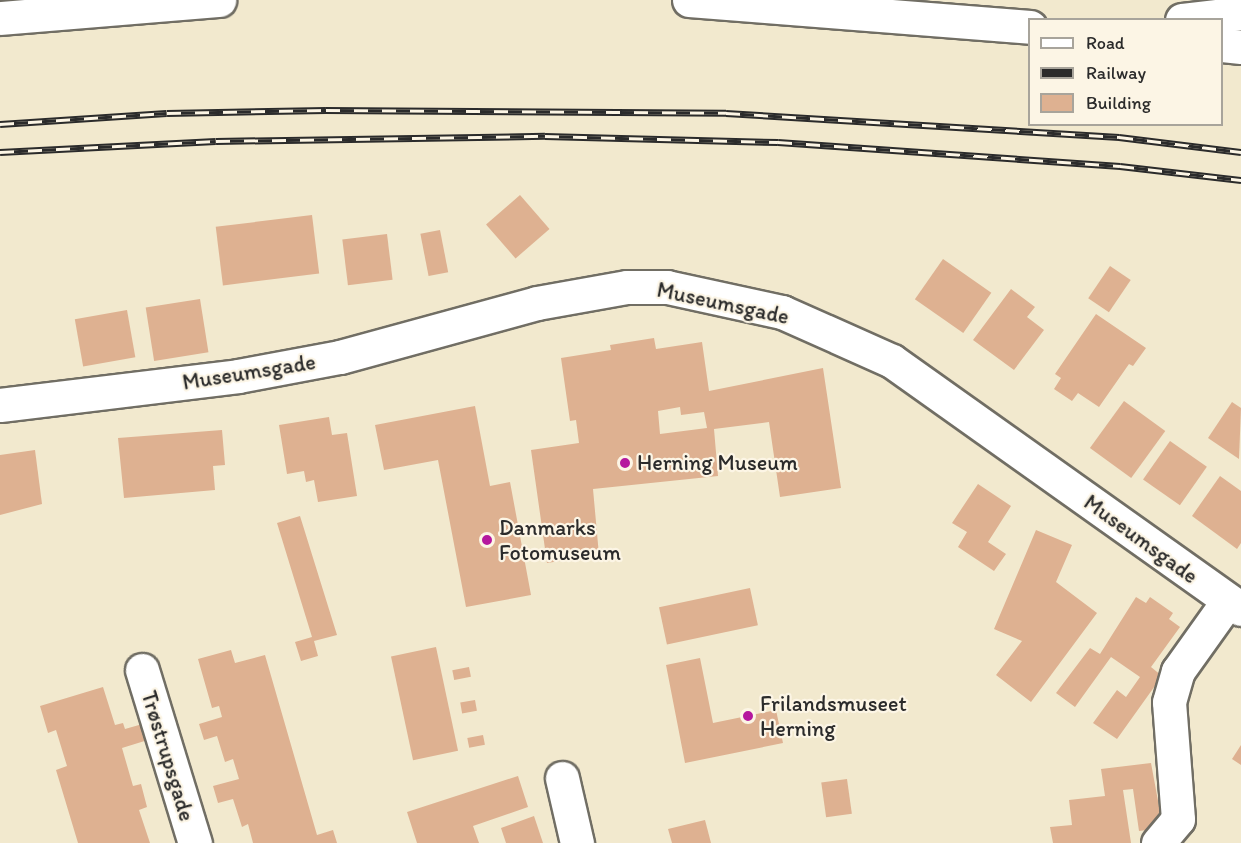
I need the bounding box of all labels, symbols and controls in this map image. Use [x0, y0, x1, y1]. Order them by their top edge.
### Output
legend [1028, 18, 1223, 126]
text: Road [1086, 32, 1125, 54]
text: Railway [1086, 62, 1146, 84]
text: Building [1086, 92, 1151, 114]
street label: Museumsgade [654, 276, 792, 330]
street label: Museumsgade [181, 348, 317, 396]
place label: Herning Museum [637, 450, 797, 476]
marker: Herning Museum [618, 456, 632, 470]
street label: Museumsgade [1079, 489, 1203, 589]
place label: Danmarks Fotomuseum [499, 514, 621, 566]
marker: Danmarks Fotomuseum [480, 533, 494, 547]
street label: Trøstrupsgade [136, 688, 200, 824]
place label: Frilandsmuseet Herning [760, 690, 907, 742]
marker: Frilandsmuseet Herning [741, 709, 755, 723]

